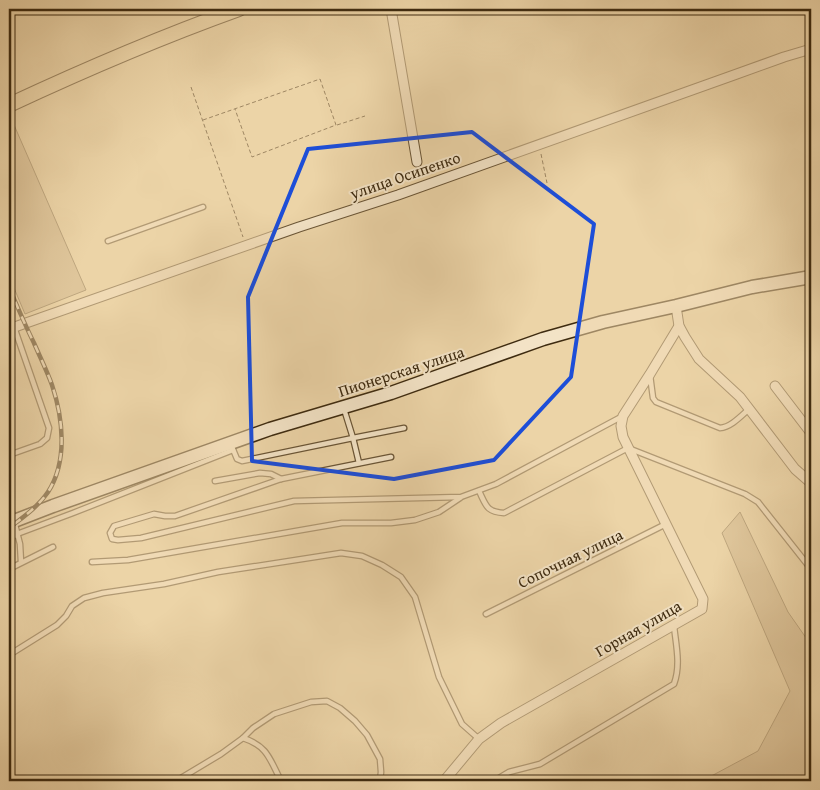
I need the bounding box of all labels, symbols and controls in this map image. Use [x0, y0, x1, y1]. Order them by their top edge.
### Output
street label: улица Осипенко [346, 145, 463, 205]
street label: Пионерская улица [335, 339, 468, 403]
street label: Сопочная улица [513, 522, 627, 594]
street label: Горная улица [590, 593, 686, 662]

